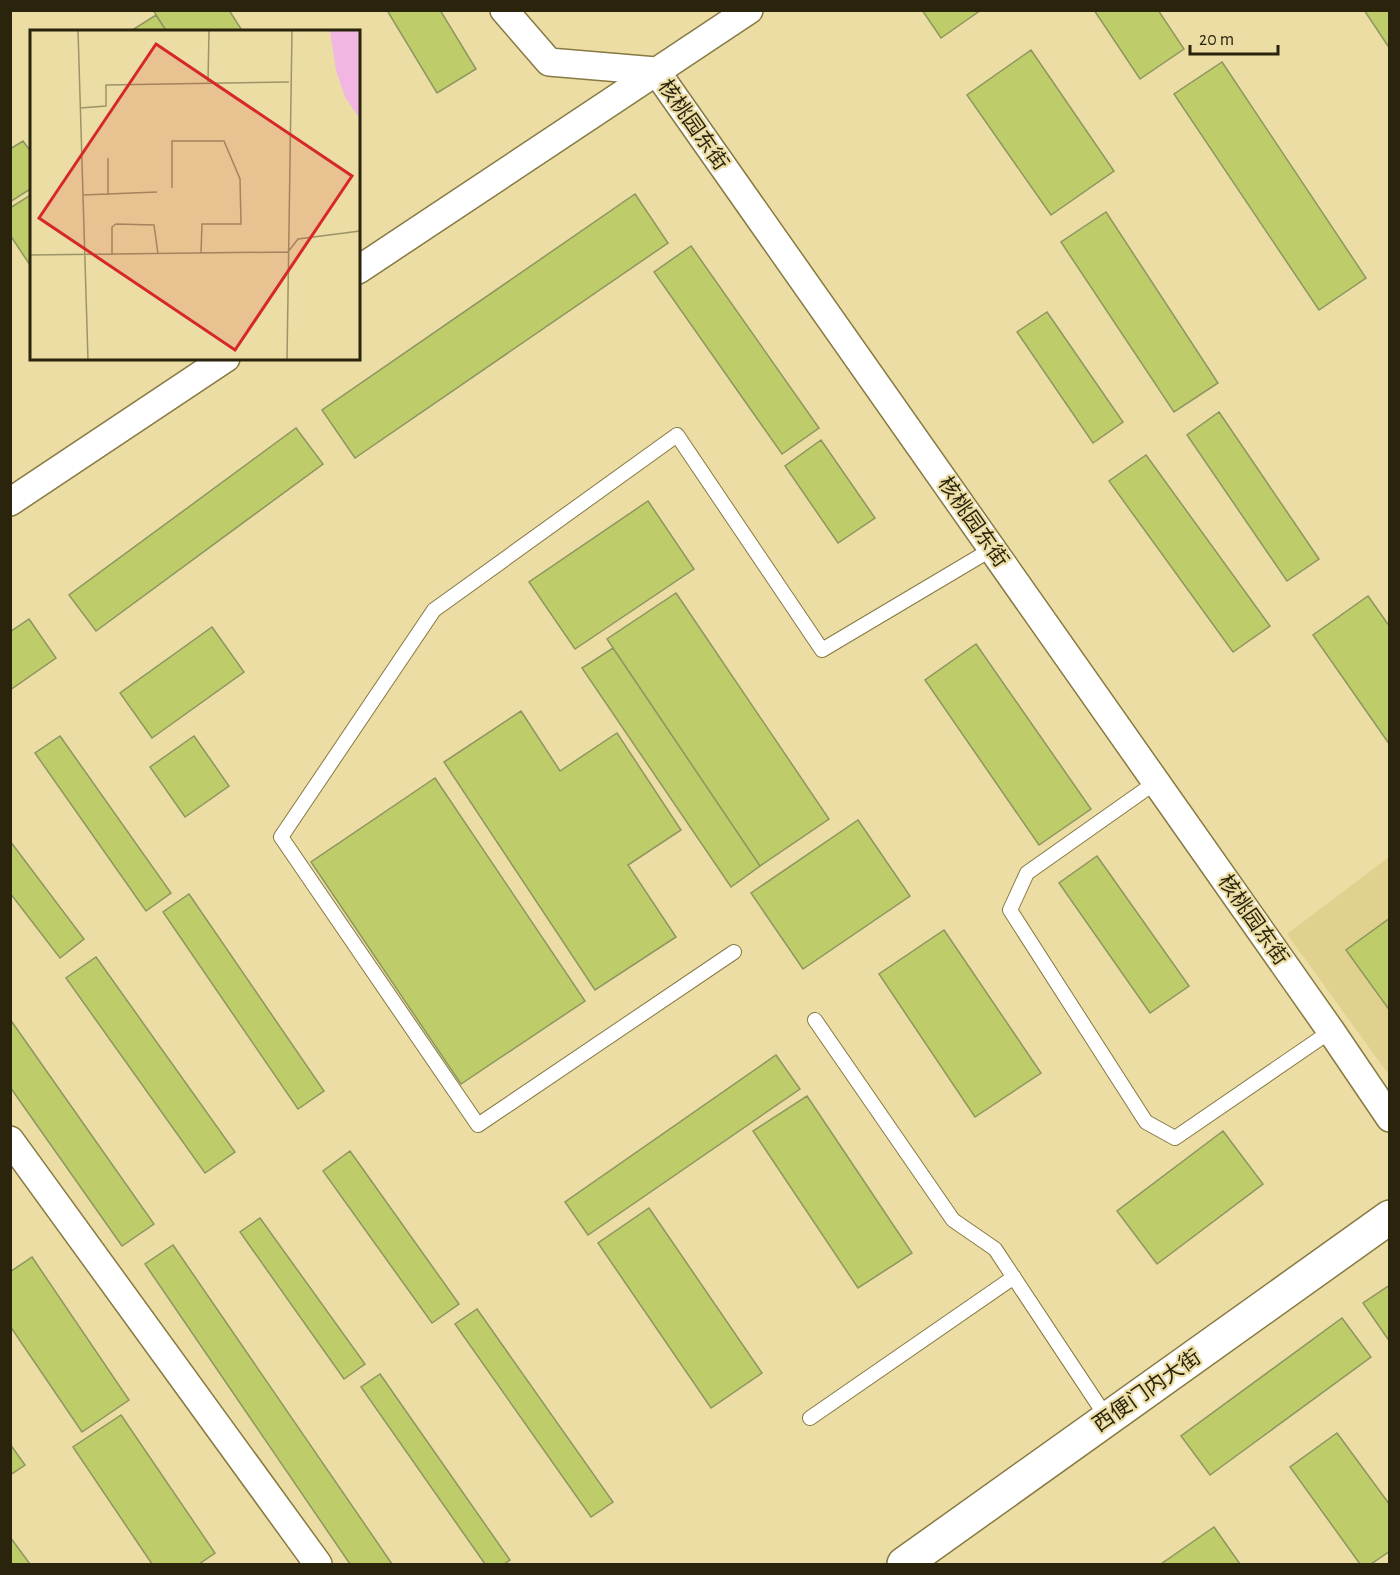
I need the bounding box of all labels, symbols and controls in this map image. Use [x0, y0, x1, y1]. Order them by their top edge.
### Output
scale bar [1190, 18, 1278, 56]
inset map [30, 30, 360, 360]
text: 20 m [1199, 31, 1234, 49]
street label: 核桃园东街 [654, 75, 733, 174]
street label: 核桃园东街 [934, 472, 1013, 571]
street label: 核桃园东街 [1214, 870, 1293, 969]
street label: 西便门内大街 [1089, 1345, 1205, 1436]

